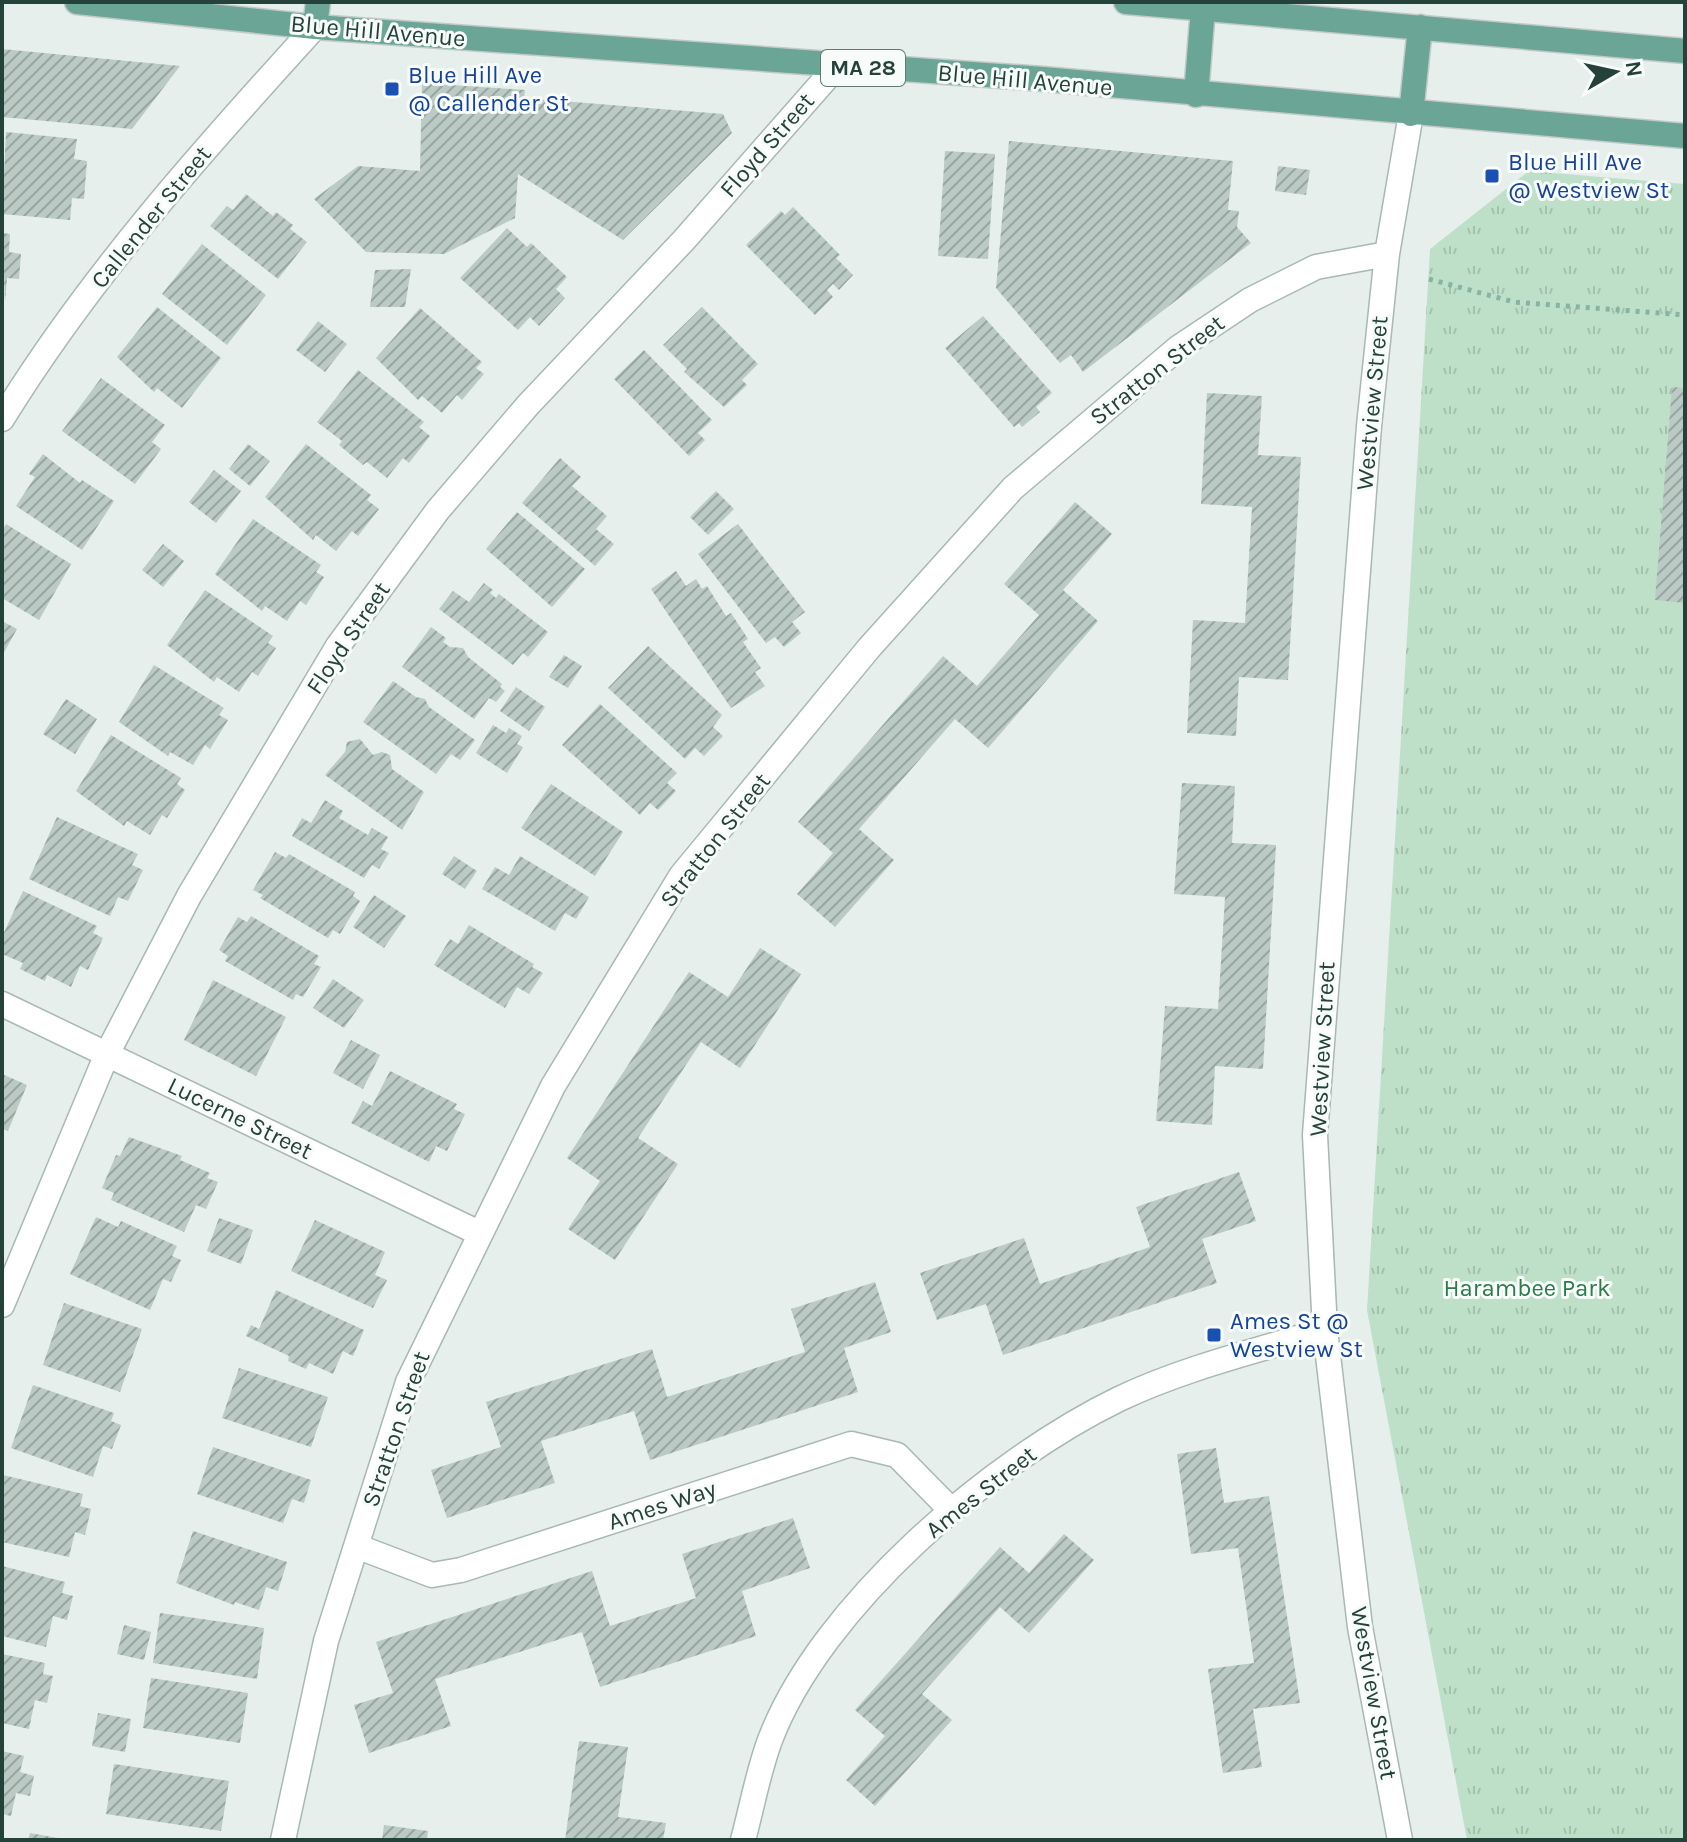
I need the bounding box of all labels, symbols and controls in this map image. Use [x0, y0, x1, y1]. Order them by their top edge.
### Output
street label: Blue Hill Avenue [289, 9, 467, 53]
north arrow [1575, 32, 1655, 112]
road number: MA 28 [821, 50, 905, 86]
street label: Blue Hill Avenue [936, 58, 1114, 102]
text: N [1620, 59, 1648, 79]
place label: Blue Hill Ave @ Callender St [408, 61, 569, 117]
marker: Blue Hill Ave @ Callender St [383, 80, 401, 98]
street label: Floyd Street [714, 87, 820, 203]
street label: Callender Street [85, 140, 217, 294]
place label: Blue Hill Ave @ Westview St [1508, 148, 1669, 204]
marker: Blue Hill Ave @ Westview St [1483, 167, 1501, 185]
street label: Stratton Street [1084, 309, 1230, 431]
street label: Westview Street [1350, 315, 1394, 491]
street label: Floyd Street [300, 577, 396, 699]
street label: Stratton Street [654, 767, 776, 913]
street label: Westview Street [1303, 961, 1341, 1137]
street label: Lucerne Street [163, 1071, 317, 1165]
park label: Harambee Park [1444, 1274, 1610, 1302]
place label: Ames St @ Westview St [1230, 1307, 1363, 1363]
marker: Ames St @ Westview St [1205, 1326, 1223, 1344]
street label: Stratton Street [356, 1348, 436, 1510]
street label: Ames Street [920, 1440, 1042, 1544]
street label: Ames Way [604, 1474, 720, 1536]
street label: Westview Street [1345, 1604, 1403, 1782]

